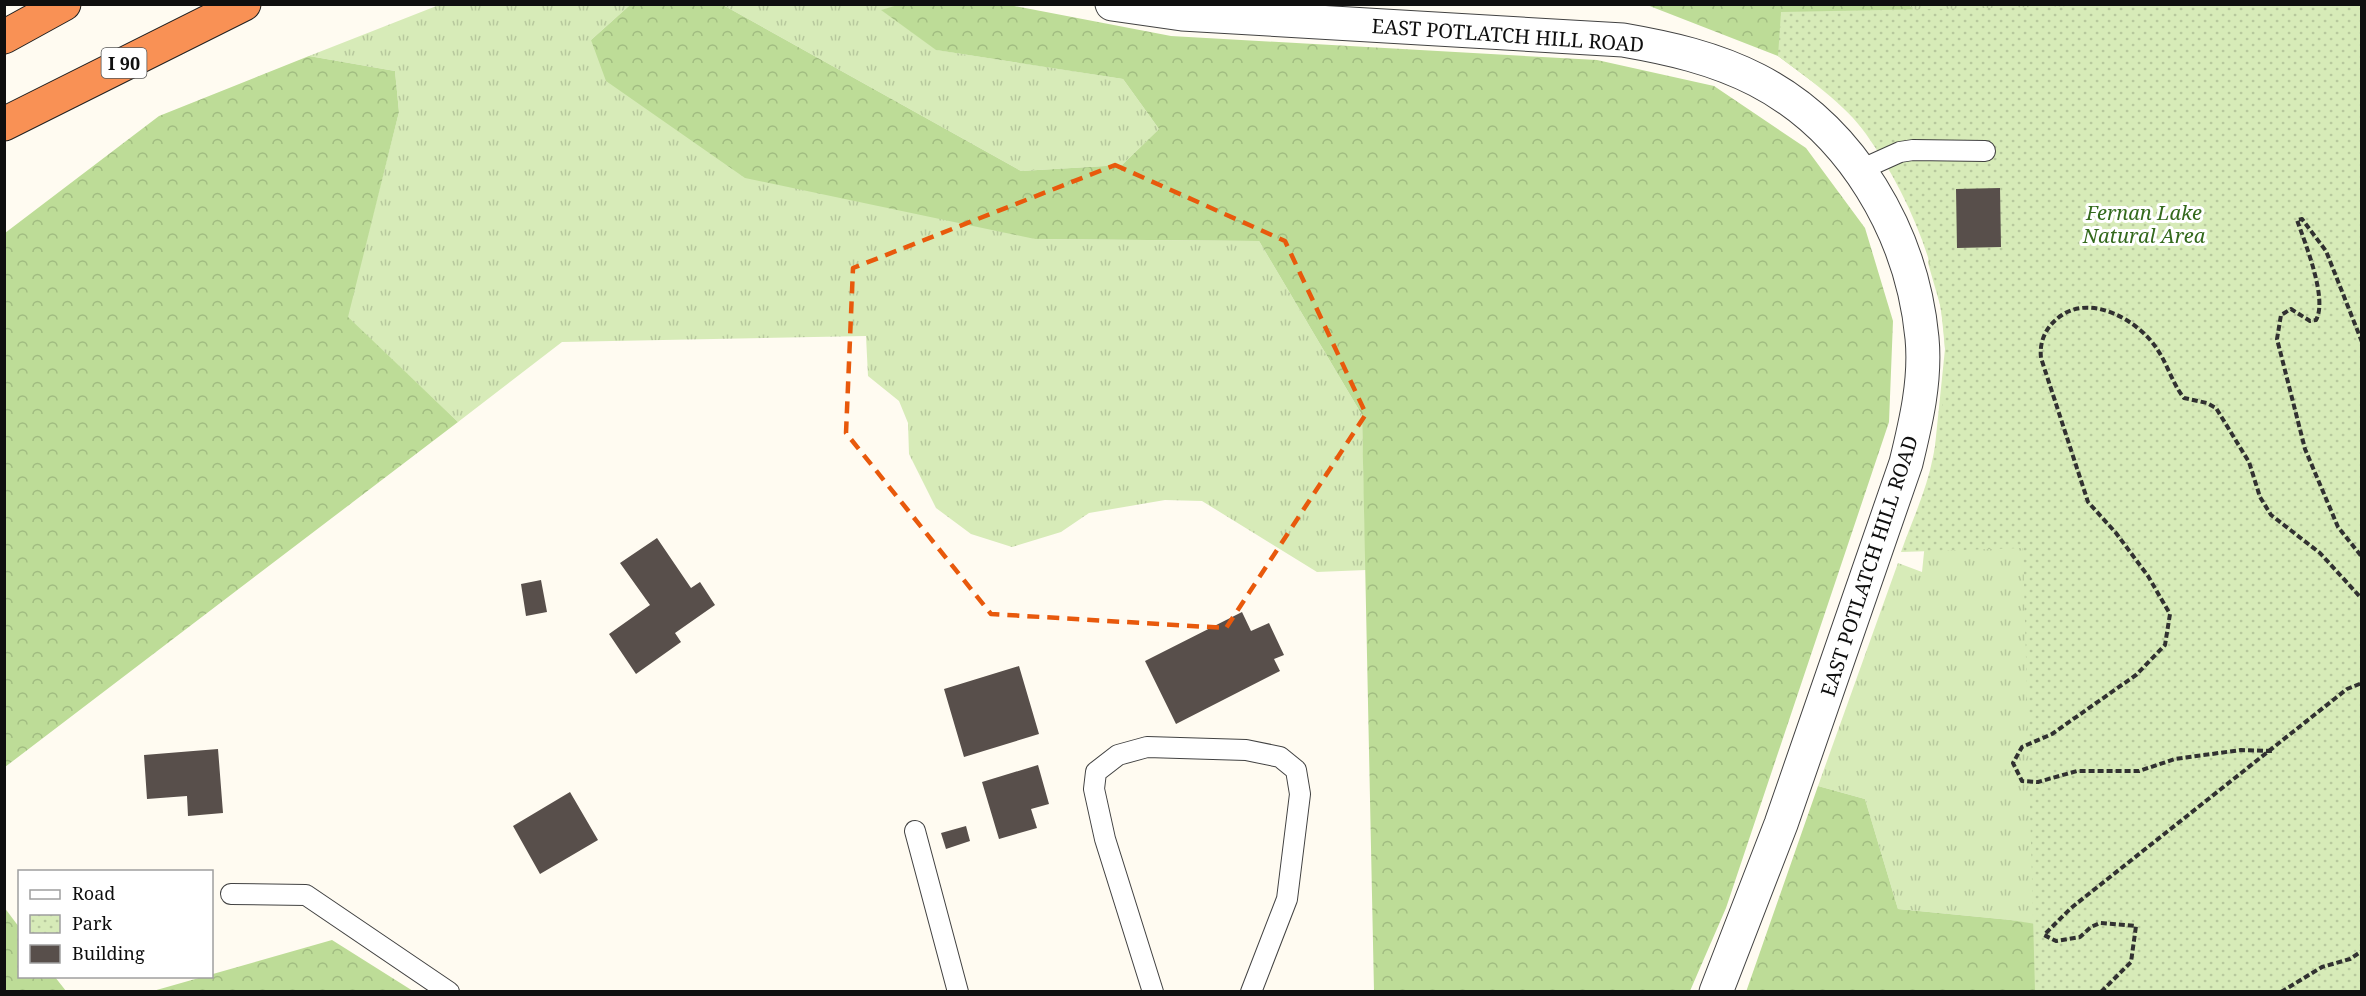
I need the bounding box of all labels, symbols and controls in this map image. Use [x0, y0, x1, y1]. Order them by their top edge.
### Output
street label: EAST POTLATCH HILL ROAD [1371, 12, 1645, 58]
road number: I 90 [102, 48, 146, 78]
park label: Fernan Lake Natural Area [2082, 199, 2206, 249]
street label: EAST POTLATCH HILL ROAD [1814, 432, 1924, 700]
legend [18, 870, 213, 978]
text: Road [72, 881, 115, 905]
text: Park [72, 911, 112, 935]
text: Building [72, 941, 145, 965]

